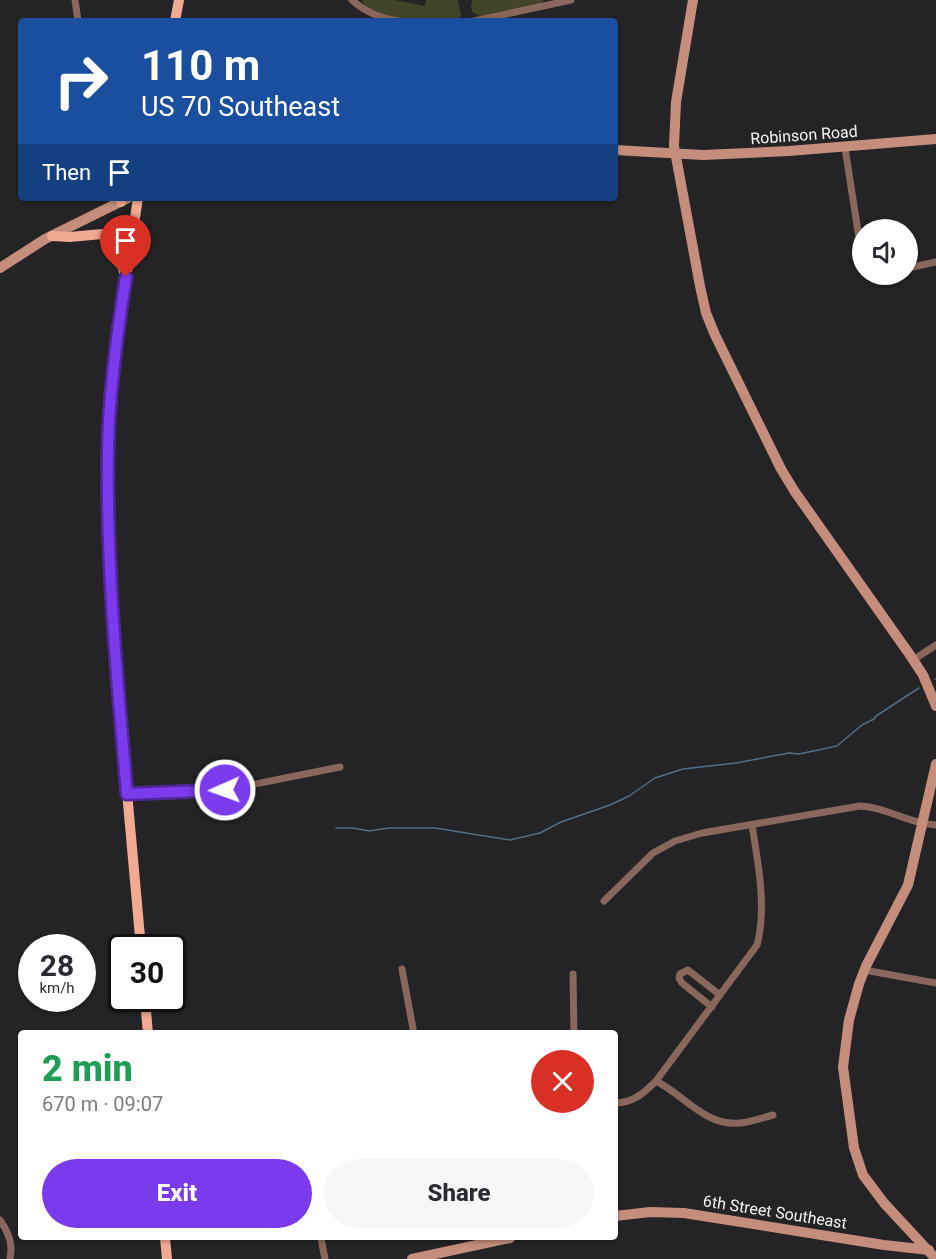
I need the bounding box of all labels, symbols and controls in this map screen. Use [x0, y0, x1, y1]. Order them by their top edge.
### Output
text: 110 m [141, 41, 260, 90]
icon: right [42, 42, 120, 120]
text: US 70 Southeast [141, 91, 340, 123]
street label: Robinson Road [750, 122, 858, 148]
icon: arrive [103, 156, 136, 189]
text: Then [42, 160, 91, 185]
pin [100, 215, 151, 277]
map controls [852, 219, 918, 285]
button: sound [852, 219, 918, 285]
icon: arrive [109, 224, 142, 257]
position arrow [193, 758, 257, 822]
speed limit sign: 30 [108, 934, 186, 1012]
text: 28 [40, 948, 74, 983]
text: km/h [39, 979, 75, 997]
text: 2 min [42, 1048, 133, 1090]
button: close [531, 1050, 594, 1113]
text: 670 m · 09:07 [42, 1092, 163, 1116]
button: Exit [42, 1159, 312, 1228]
button: Share [324, 1159, 594, 1228]
street label: 6th Street Southeast [702, 1191, 848, 1233]

